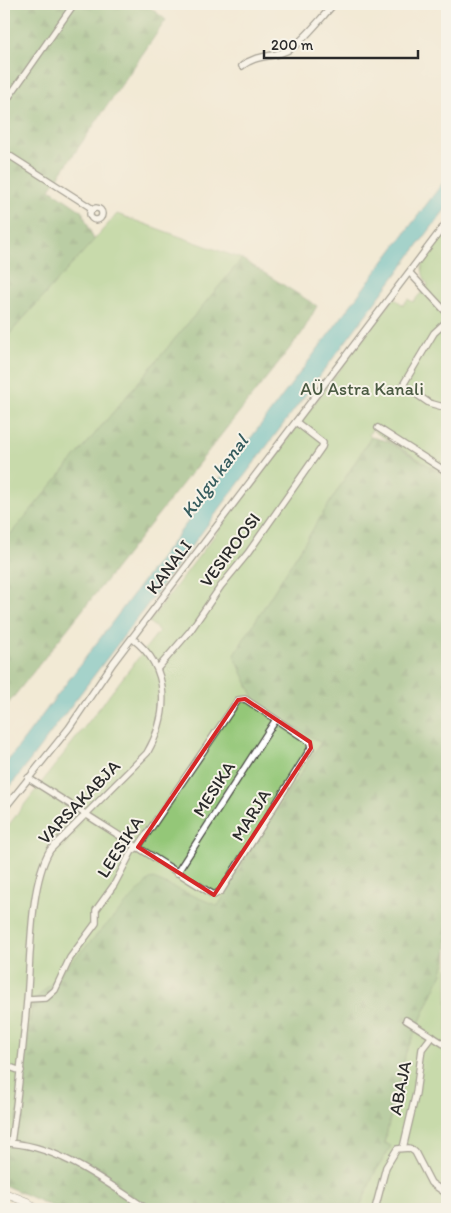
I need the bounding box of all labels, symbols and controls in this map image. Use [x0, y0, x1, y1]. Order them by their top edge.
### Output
scale bar [264, 28, 417, 60]
text: 200 m [271, 36, 314, 54]
park label: AÜ Astra Kanali [300, 378, 424, 400]
water label: Kulgu kanal [176, 429, 254, 522]
street label: VESIROOSI [195, 509, 265, 591]
street label: KANALI [141, 535, 197, 599]
street label: VARSAKABJA [33, 755, 125, 849]
street label: MESIKA [188, 757, 240, 821]
street label: MARJA [227, 785, 276, 845]
street label: LEESIKA [92, 812, 148, 882]
street label: ABAJA [384, 1059, 416, 1117]

